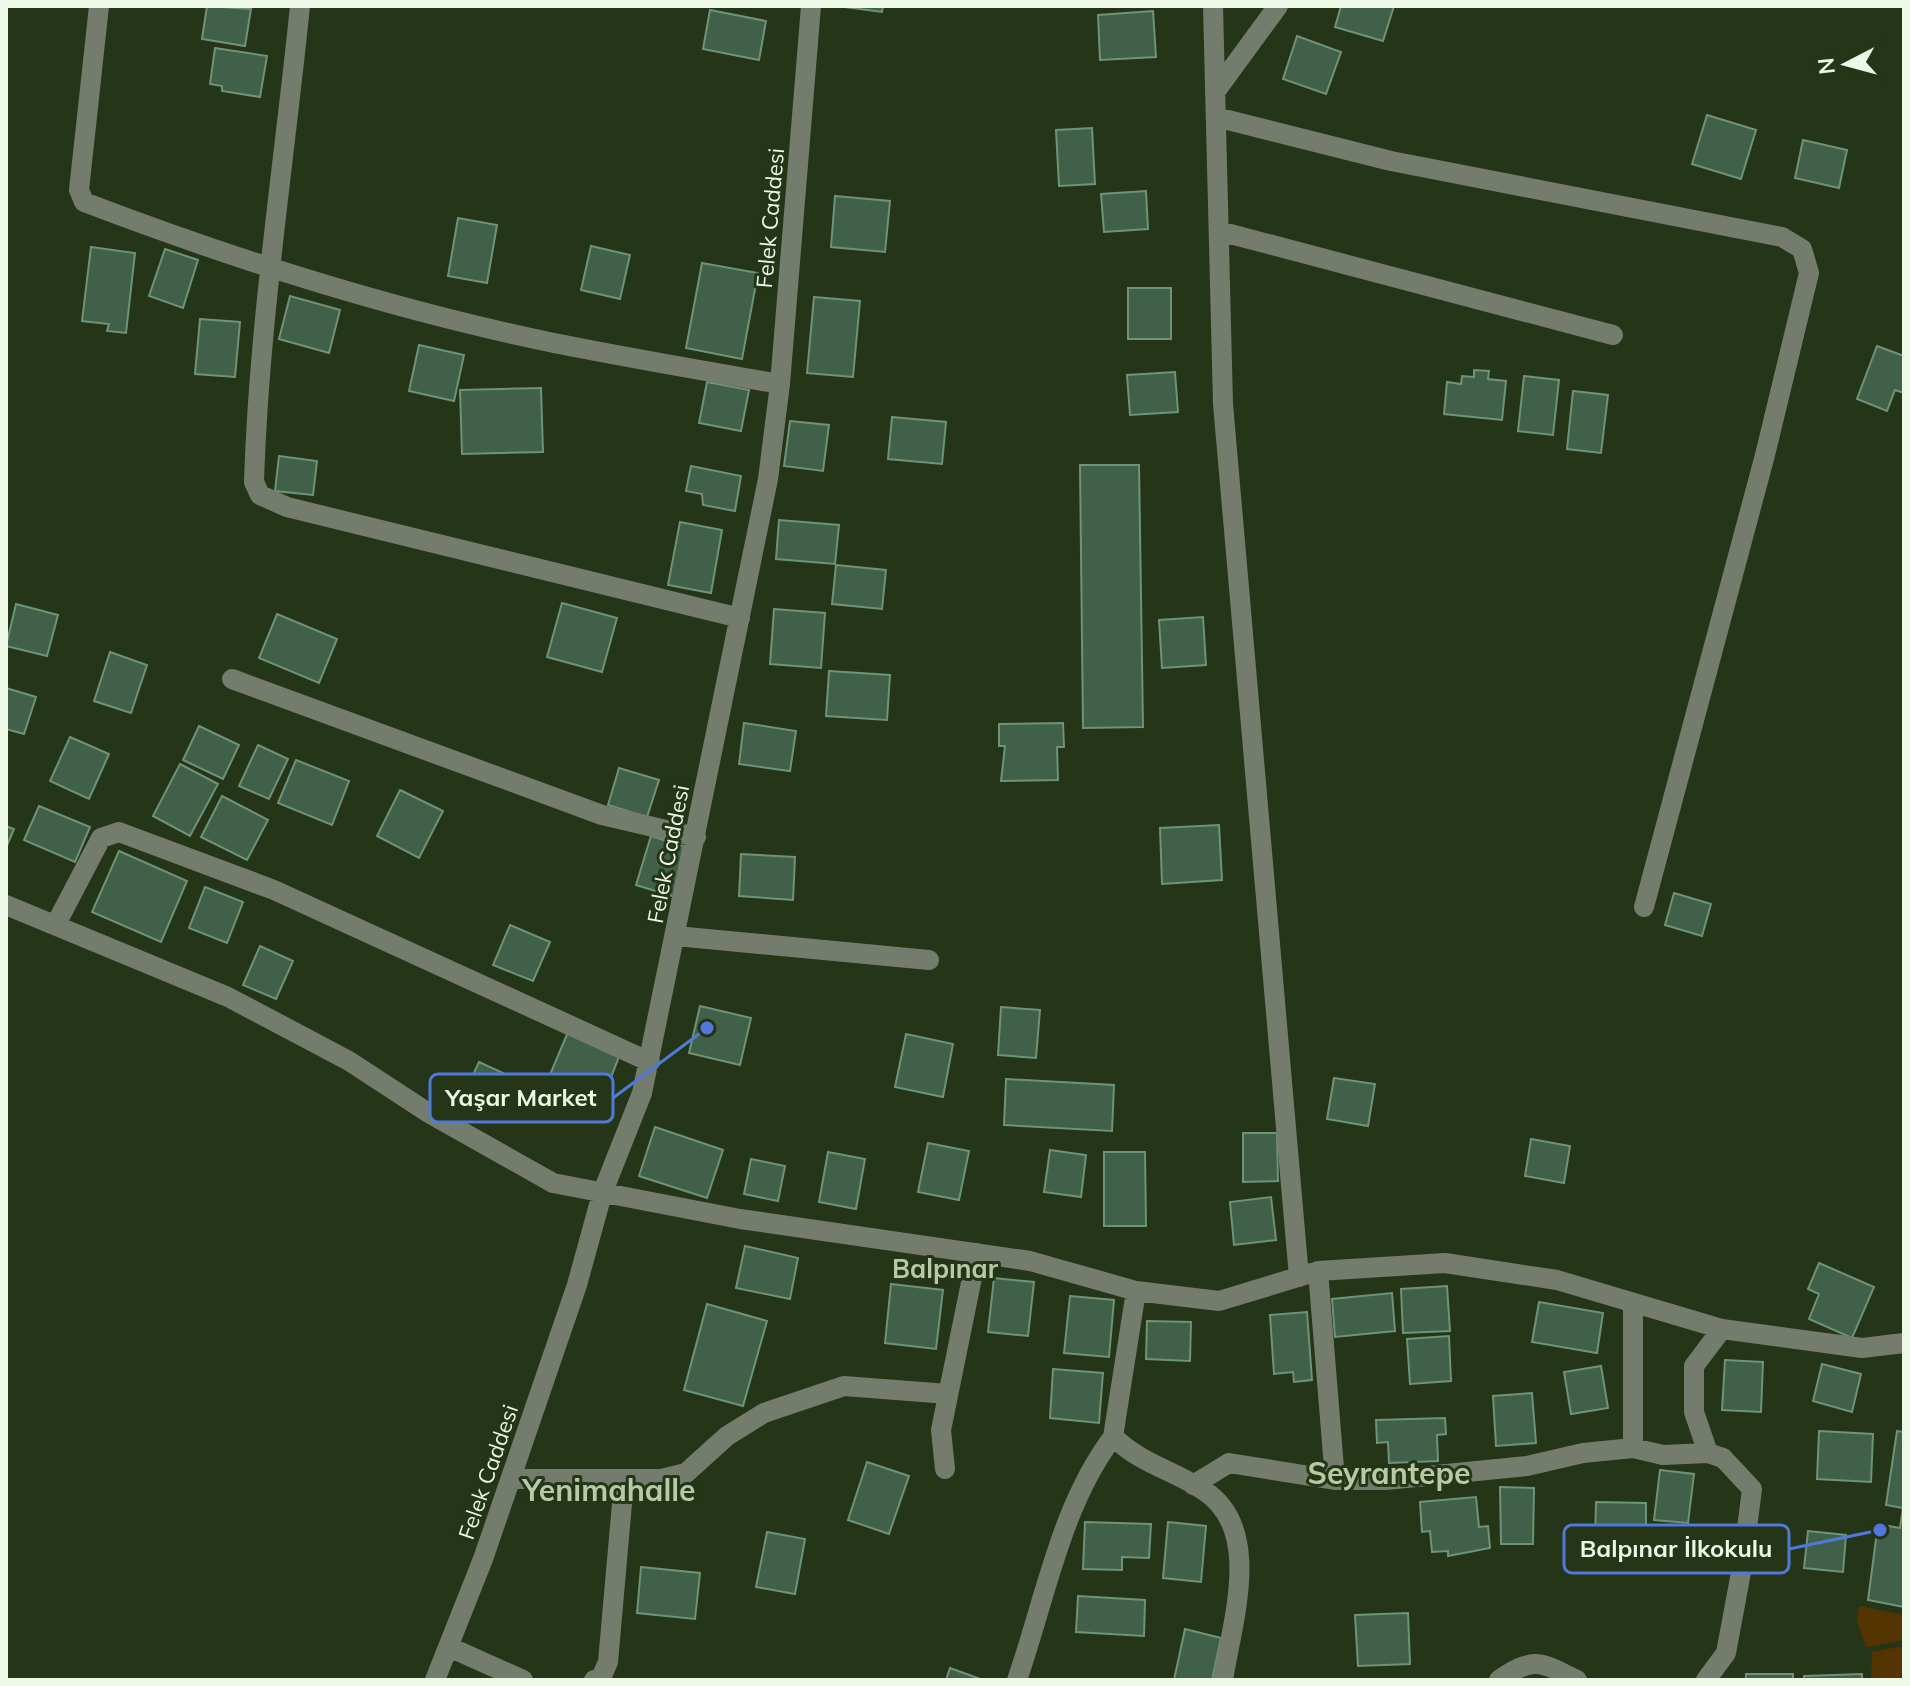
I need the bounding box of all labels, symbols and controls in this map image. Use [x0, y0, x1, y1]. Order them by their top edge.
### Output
north arrow [1806, 24, 1886, 104]
text: N [1811, 56, 1841, 76]
street label: Felek Caddesi [750, 147, 790, 289]
street label: Felek Caddesi [641, 782, 695, 926]
callout: Yaşar Market [430, 1074, 613, 1122]
text: Yaşar Market [444, 1082, 597, 1112]
district label: Balpınar [892, 1252, 999, 1285]
street label: Felek Caddesi [452, 1401, 524, 1543]
district label: Seyrantepe [1308, 1454, 1470, 1492]
district label: Yenimahalle [521, 1471, 696, 1509]
callout: Balpınar İlkokulu [1564, 1525, 1789, 1573]
text: Balpınar İlkokulu [1580, 1533, 1772, 1563]

